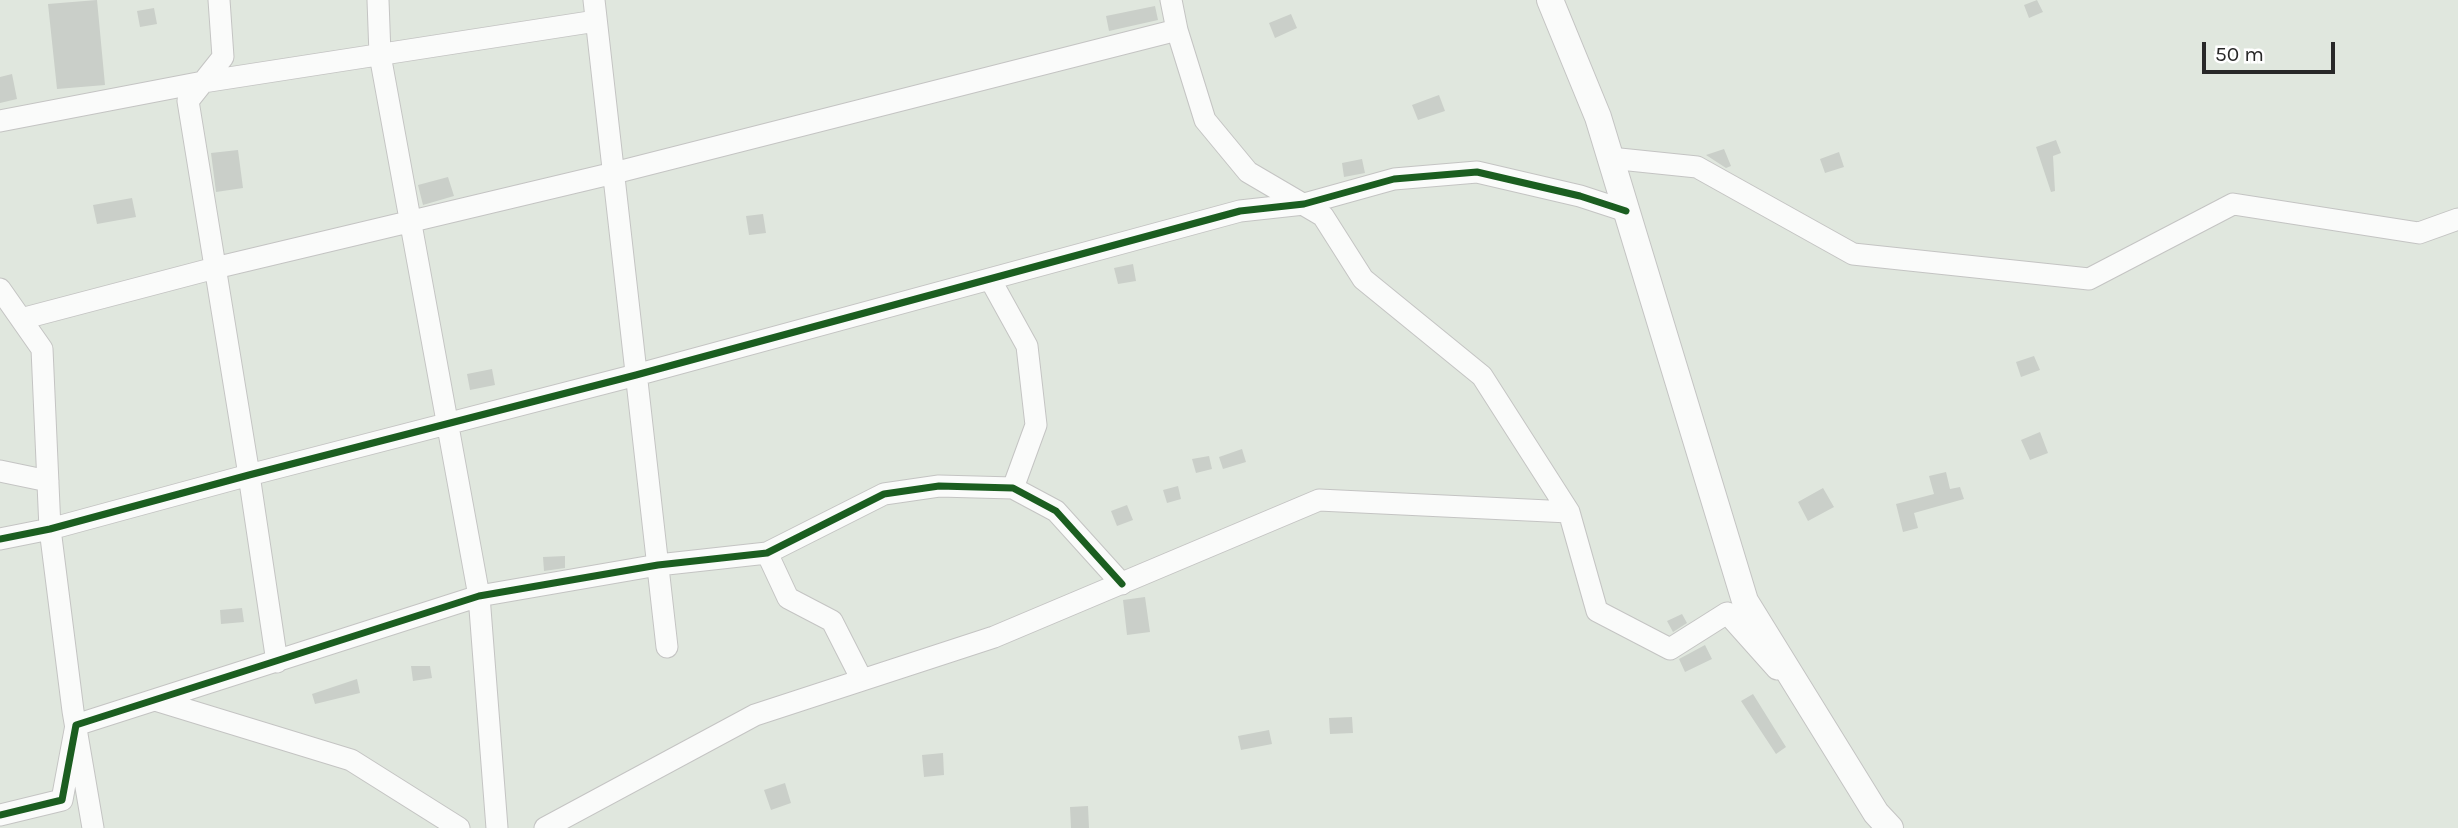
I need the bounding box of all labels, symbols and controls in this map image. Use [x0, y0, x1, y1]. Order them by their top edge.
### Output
scale bar [2206, 28, 2339, 72]
text: 50 m [2215, 42, 2264, 66]

